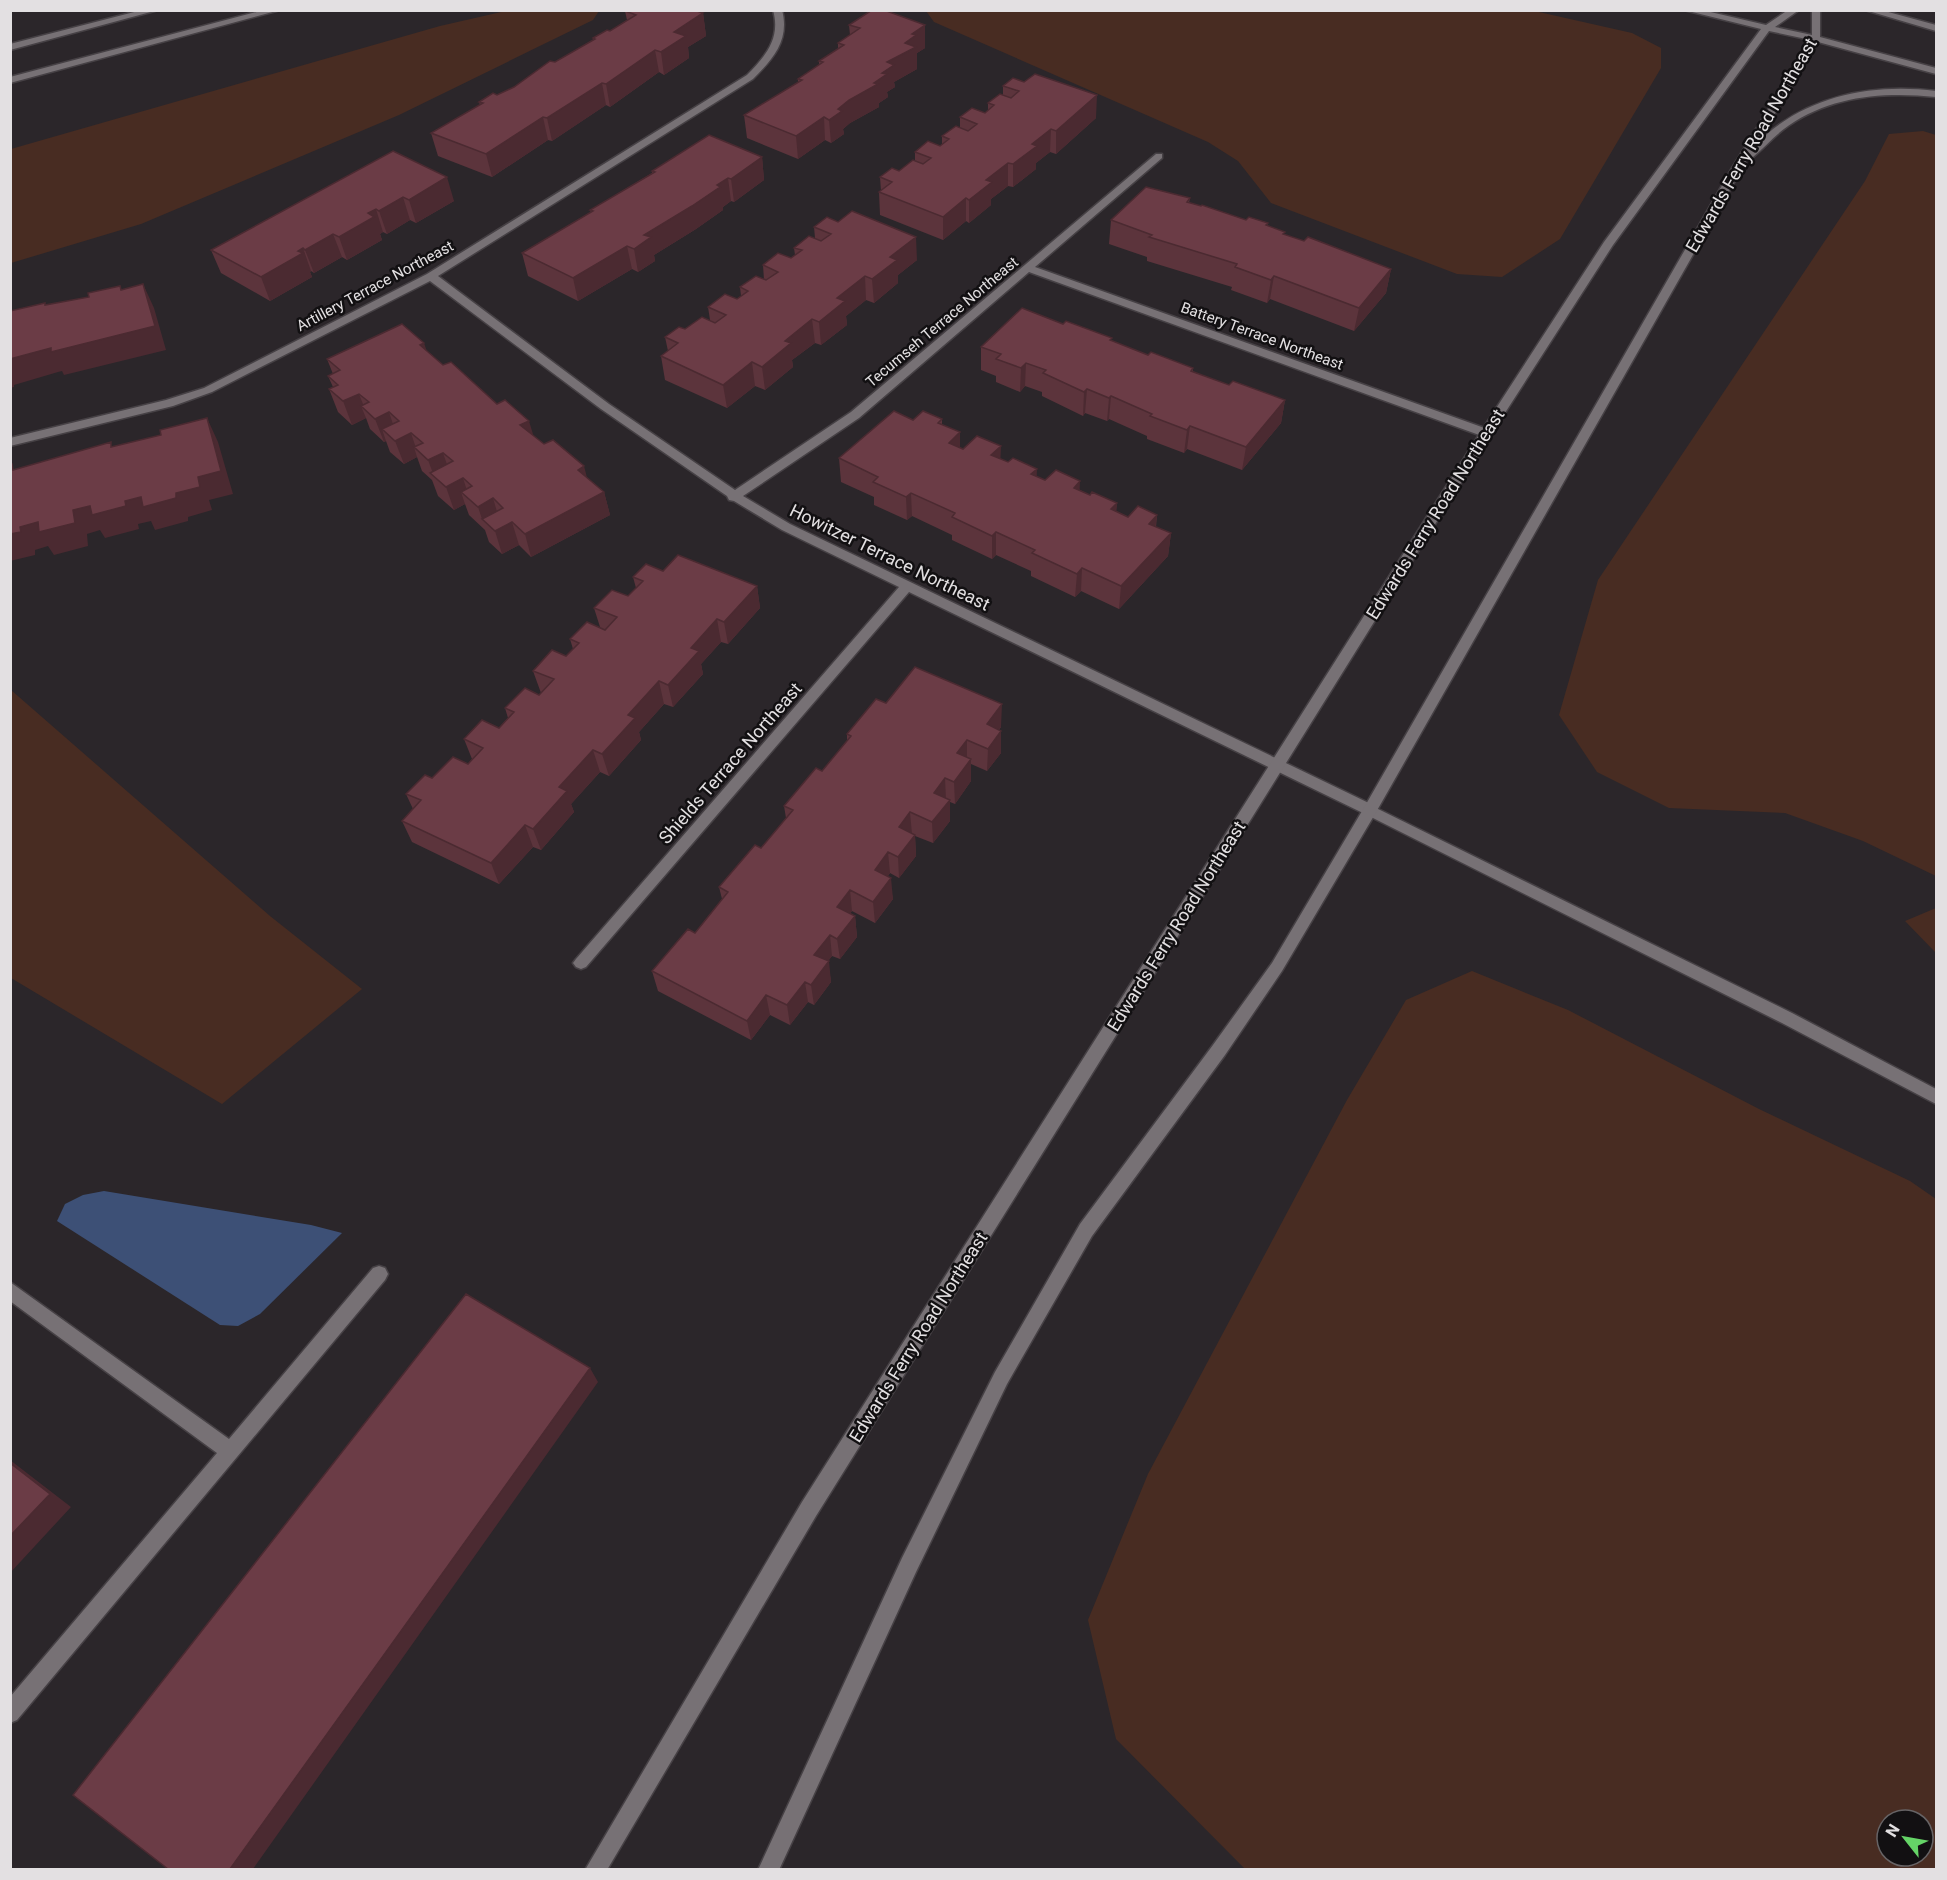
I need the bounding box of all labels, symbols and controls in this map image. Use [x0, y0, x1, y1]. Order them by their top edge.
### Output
street label: Edwards Ferry Road Northeast [1681, 34, 1821, 256]
street label: Artillery Terrace Northeast [293, 237, 457, 335]
street label: Tecumseh Terrace Northeast [862, 253, 1022, 391]
street label: Battery Terrace Northeast [1178, 298, 1346, 374]
street label: Edwards Ferry Road Northeast [1362, 405, 1509, 623]
street label: Howitzer Terrace Northeast [787, 499, 994, 615]
street label: Shields Terrace Northeast [654, 678, 806, 848]
street label: Edwards Ferry Road Northeast [1103, 817, 1250, 1035]
street label: Edwards Ferry Road Northeast [845, 1228, 992, 1446]
north arrow [1875, 1808, 1935, 1868]
text: N [1882, 1821, 1904, 1840]

